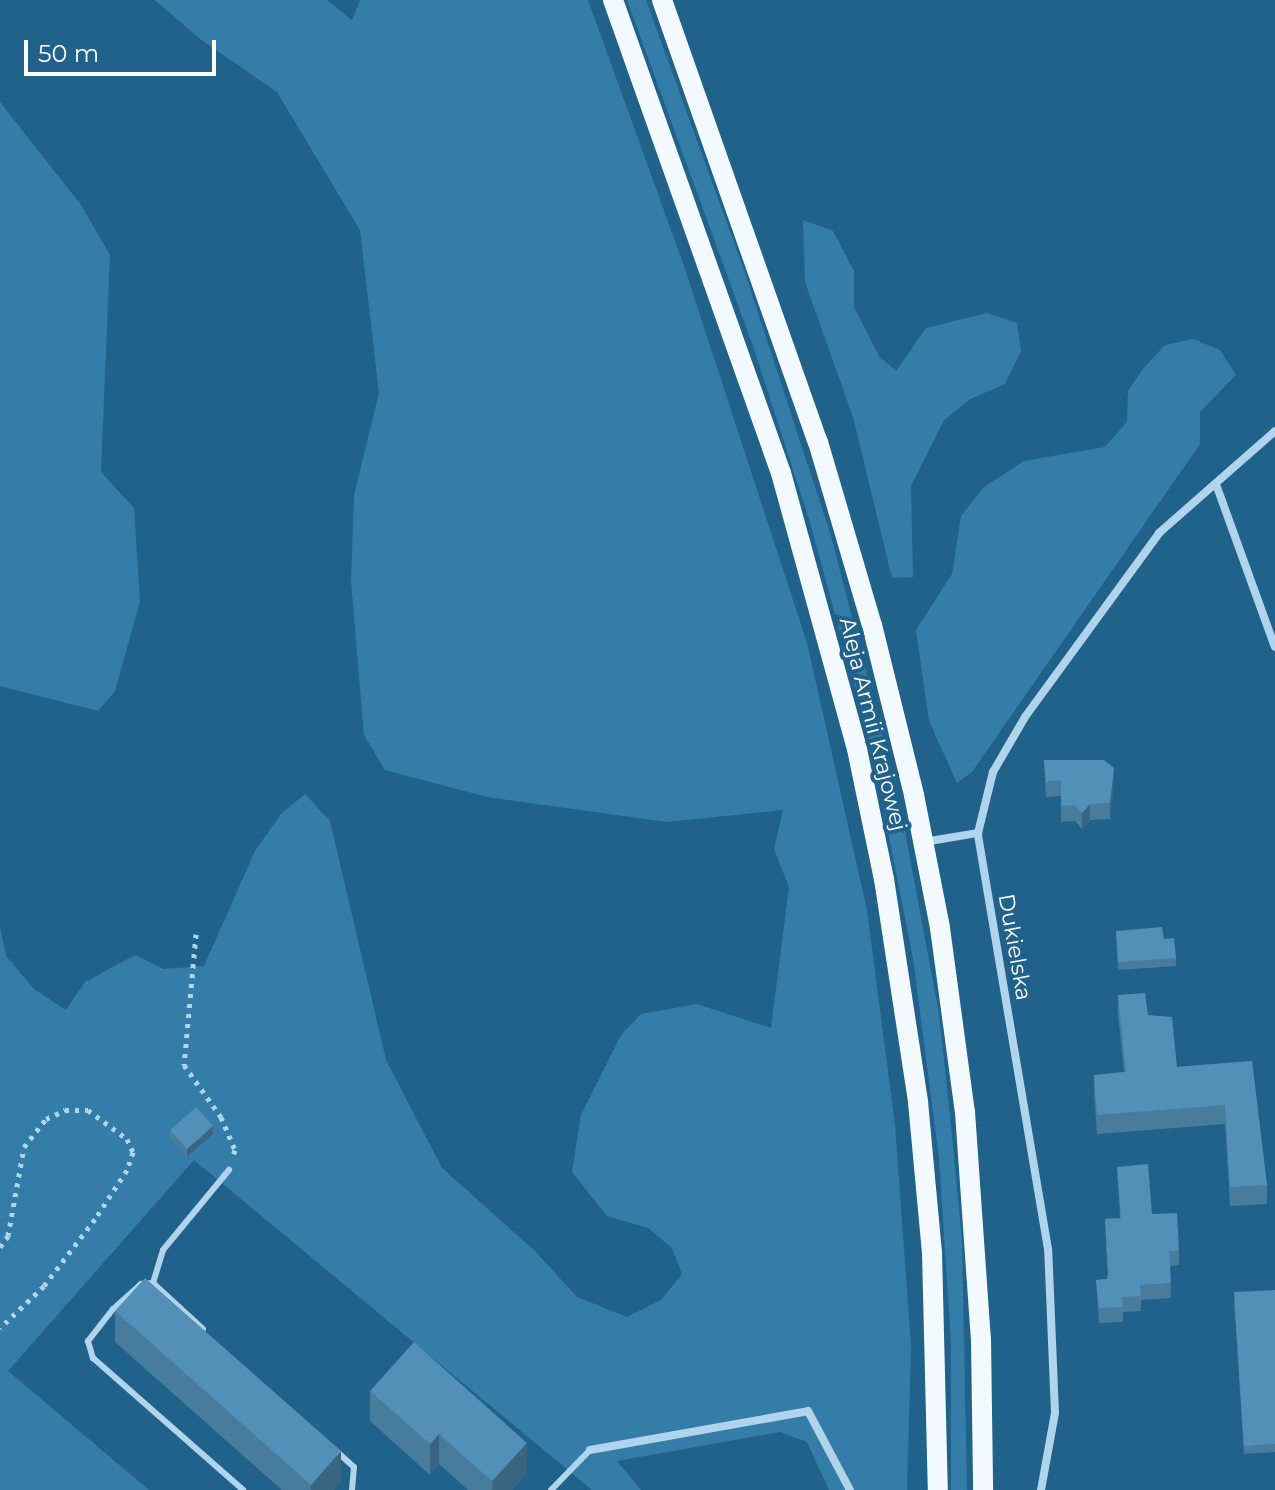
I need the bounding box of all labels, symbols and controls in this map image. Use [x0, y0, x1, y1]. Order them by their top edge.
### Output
scale bar [28, 24, 220, 74]
text: 50 m [38, 39, 99, 68]
street label: Aleja Armii Krajowej [834, 615, 912, 833]
street label: Dukielska [993, 892, 1037, 1002]

